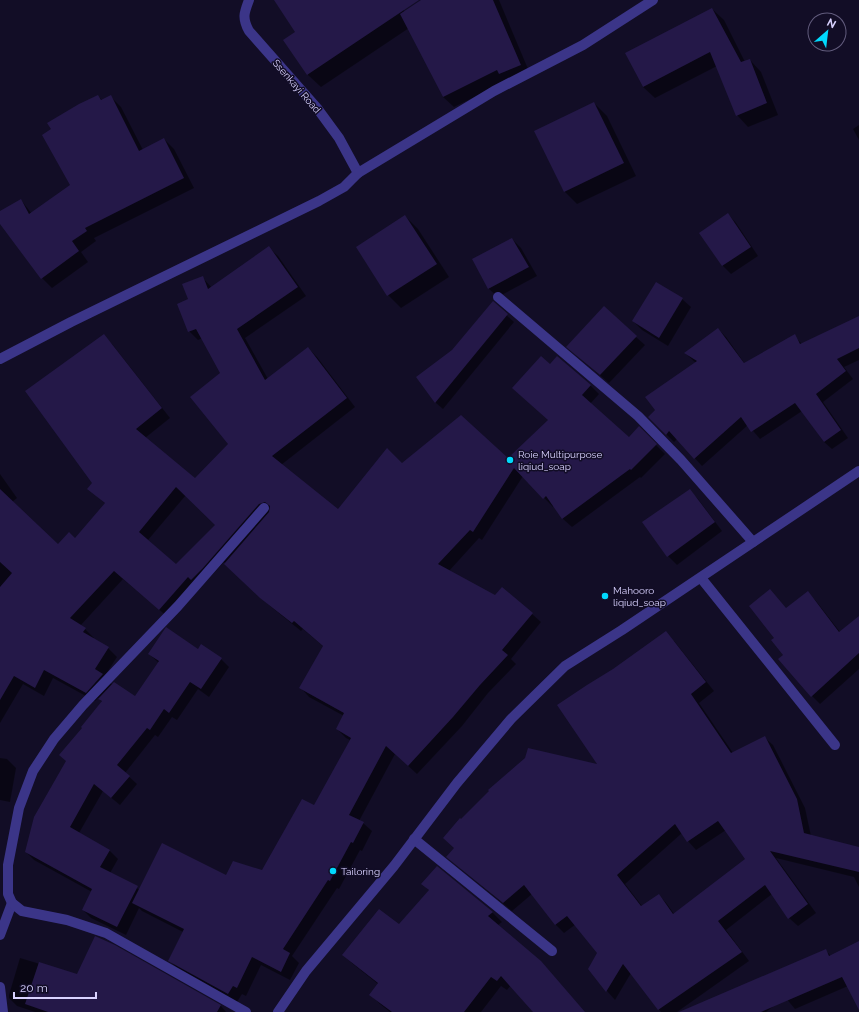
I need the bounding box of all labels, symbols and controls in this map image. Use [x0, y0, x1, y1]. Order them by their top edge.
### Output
north arrow [807, 12, 847, 52]
text: N [825, 16, 838, 31]
street label: Ssenkayi Road [270, 57, 323, 115]
place label: Roie Multipurpose liqiud_soap [518, 449, 602, 472]
marker: Roie Multipurpose liqiud_soap [505, 455, 515, 465]
place label: Mahooro liqiud_soap [613, 585, 666, 608]
marker: Mahooro liqiud_soap [600, 591, 610, 601]
marker: Tailoring [328, 866, 338, 876]
place label: Tailoring [341, 866, 380, 877]
scale bar [14, 974, 96, 1000]
text: 20 m [20, 981, 48, 995]

